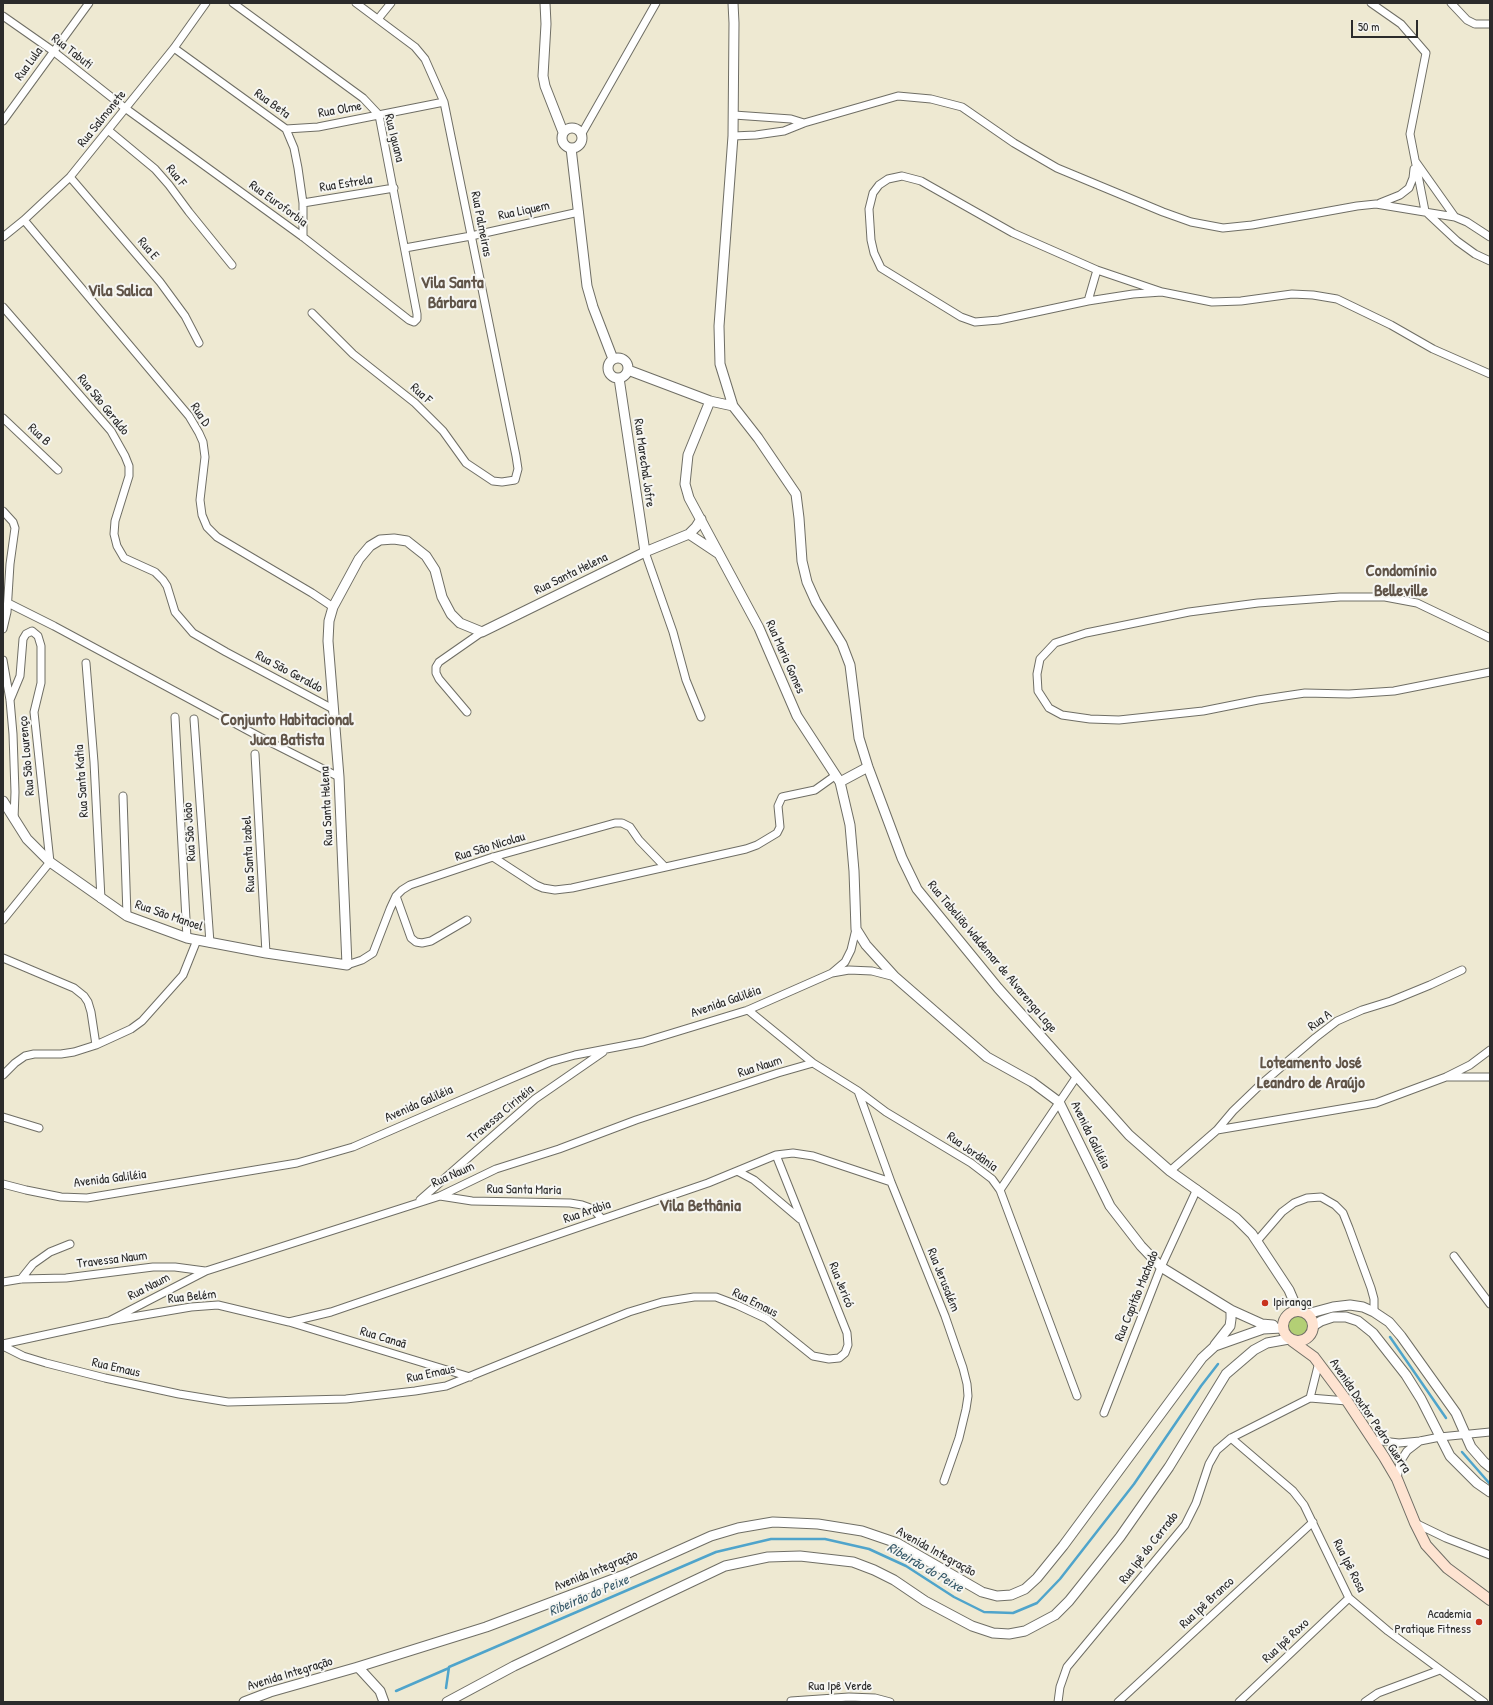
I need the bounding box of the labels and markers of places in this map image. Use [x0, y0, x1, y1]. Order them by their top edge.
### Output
place label: Ipiranga [1273, 1295, 1311, 1311]
marker: Ipiranga [1260, 1298, 1270, 1308]
place label: Academia Pratique Fitness [1395, 1607, 1471, 1638]
marker: Academia Pratique Fitness [1474, 1617, 1484, 1627]

